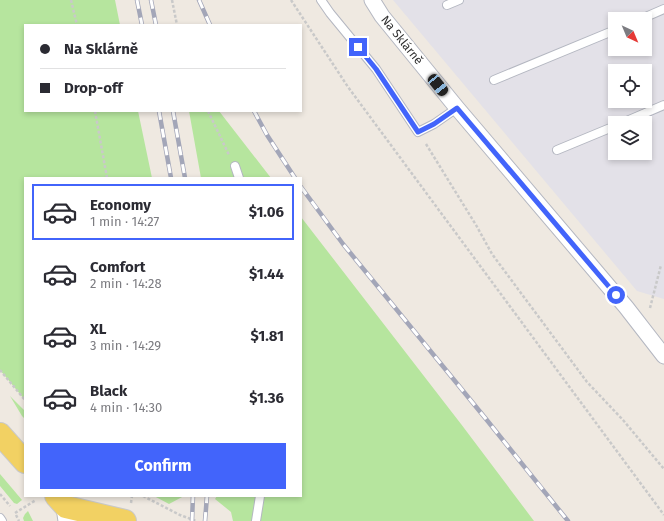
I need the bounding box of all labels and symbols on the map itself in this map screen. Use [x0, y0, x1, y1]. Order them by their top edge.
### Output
north arrow [608, 12, 652, 56]
street label: Na Sklárně [378, 13, 426, 67]
route end [349, 38, 367, 56]
car [426, 72, 450, 98]
route start [607, 286, 625, 304]

